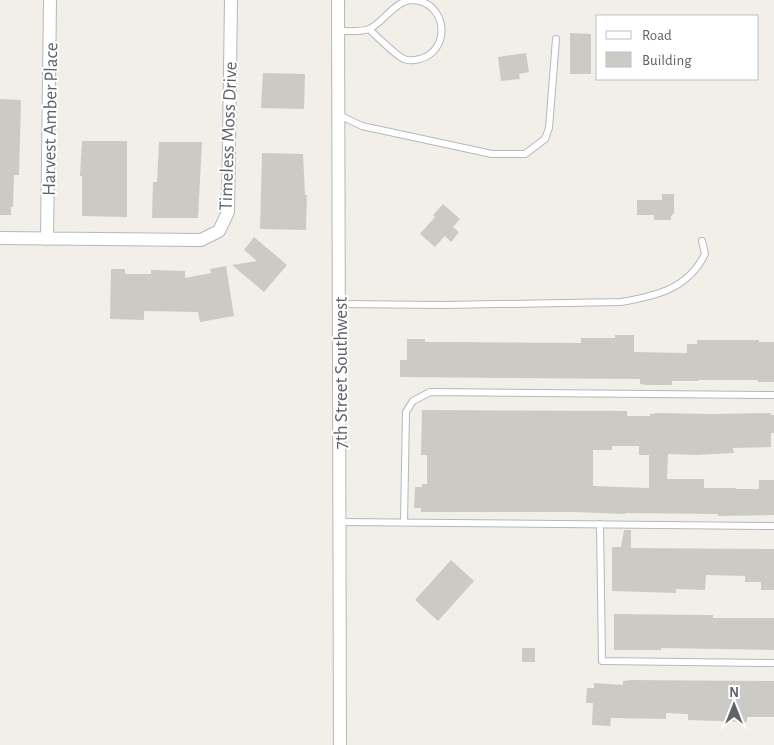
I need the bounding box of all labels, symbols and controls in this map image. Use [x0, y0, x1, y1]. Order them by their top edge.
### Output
legend [596, 15, 759, 80]
text: Road [642, 28, 672, 43]
street label: Harvest Amber Place [40, 42, 61, 196]
text: Building [642, 53, 692, 68]
street label: Timeless Moss Drive [216, 61, 241, 211]
street label: 7th Street Southwest [332, 297, 351, 449]
north arrow [709, 680, 759, 730]
text: N [729, 686, 739, 700]

